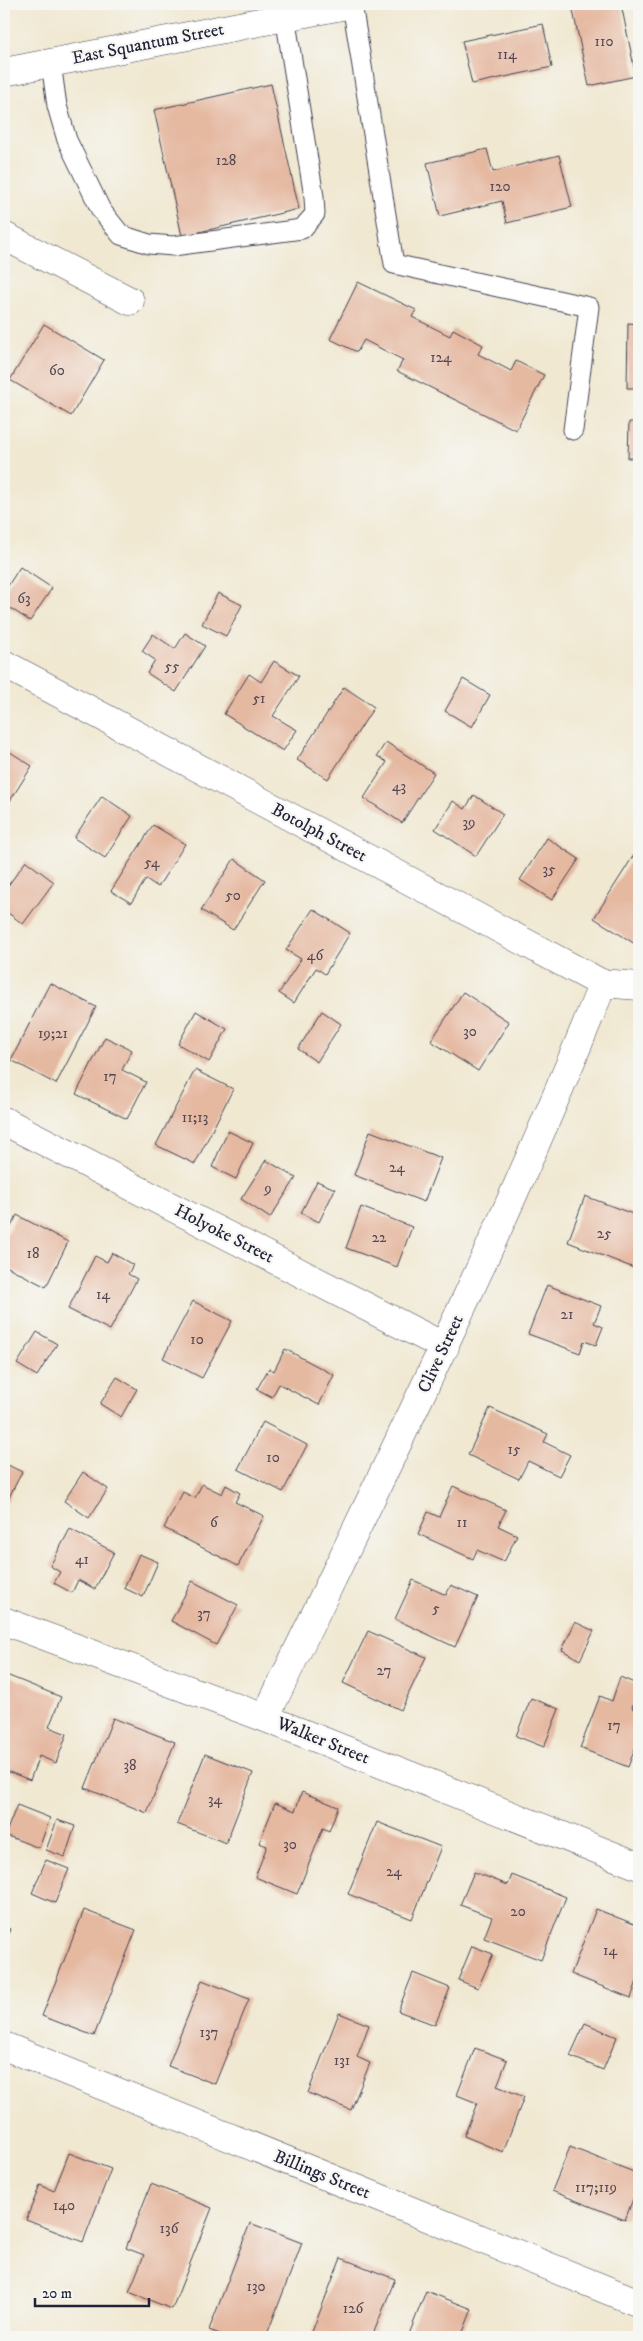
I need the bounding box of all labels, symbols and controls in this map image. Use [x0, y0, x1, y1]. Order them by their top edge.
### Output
street label: East Squantum Street [70, 18, 226, 70]
house number: 110 [594, 32, 614, 51]
house number: 114 [497, 45, 517, 64]
house number: 128 [216, 151, 236, 170]
house number: 120 [490, 177, 510, 196]
house number: 124 [430, 348, 452, 367]
house number: 60 [49, 361, 65, 380]
house number: 63 [17, 589, 31, 608]
house number: 55 [165, 657, 180, 676]
house number: 51 [253, 689, 265, 708]
house number: 43 [392, 777, 406, 796]
street label: Botolph Street [268, 799, 371, 867]
house number: 39 [462, 813, 476, 832]
house number: 54 [144, 853, 160, 872]
house number: 35 [542, 860, 556, 879]
house number: 50 [225, 886, 241, 905]
house number: 46 [307, 946, 324, 965]
house number: 30 [463, 1022, 477, 1041]
house number: 19;21 [38, 1024, 68, 1043]
house number: 17 [103, 1067, 117, 1086]
house number: 11;13 [182, 1108, 208, 1127]
house number: 24 [389, 1158, 405, 1177]
house number: 9 [263, 1179, 272, 1198]
street label: Holyoke Street [171, 1200, 278, 1269]
house number: 25 [597, 1224, 612, 1243]
house number: 22 [372, 1228, 387, 1247]
house number: 18 [26, 1244, 40, 1263]
house number: 14 [96, 1285, 110, 1304]
house number: 21 [561, 1305, 573, 1324]
street label: Clive Street [413, 1311, 469, 1397]
house number: 10 [190, 1330, 204, 1349]
house number: 15 [508, 1440, 521, 1459]
house number: 10 [266, 1448, 280, 1467]
house number: 6 [210, 1513, 219, 1532]
house number: 11 [456, 1513, 468, 1532]
house number: 41 [75, 1550, 89, 1569]
house number: 5 [432, 1599, 440, 1618]
house number: 37 [197, 1604, 211, 1623]
house number: 27 [377, 1661, 392, 1680]
street label: Walker Street [273, 1712, 373, 1770]
house number: 17 [607, 1716, 621, 1735]
house number: 38 [123, 1756, 137, 1775]
house number: 34 [208, 1790, 222, 1809]
house number: 30 [283, 1835, 297, 1854]
house number: 24 [386, 1862, 402, 1881]
house number: 20 [510, 1902, 526, 1921]
house number: 14 [603, 1941, 617, 1960]
house number: 137 [199, 2023, 219, 2042]
house number: 131 [334, 2051, 350, 2070]
street label: Billings Street [271, 2146, 374, 2204]
house number: 117;119 [575, 2178, 617, 2197]
house number: 140 [53, 2196, 75, 2215]
house number: 136 [160, 2219, 180, 2238]
scale bar [35, 2276, 149, 2308]
house number: 130 [246, 2277, 266, 2296]
text: 20 m [42, 2284, 72, 2303]
house number: 126 [343, 2299, 365, 2318]

